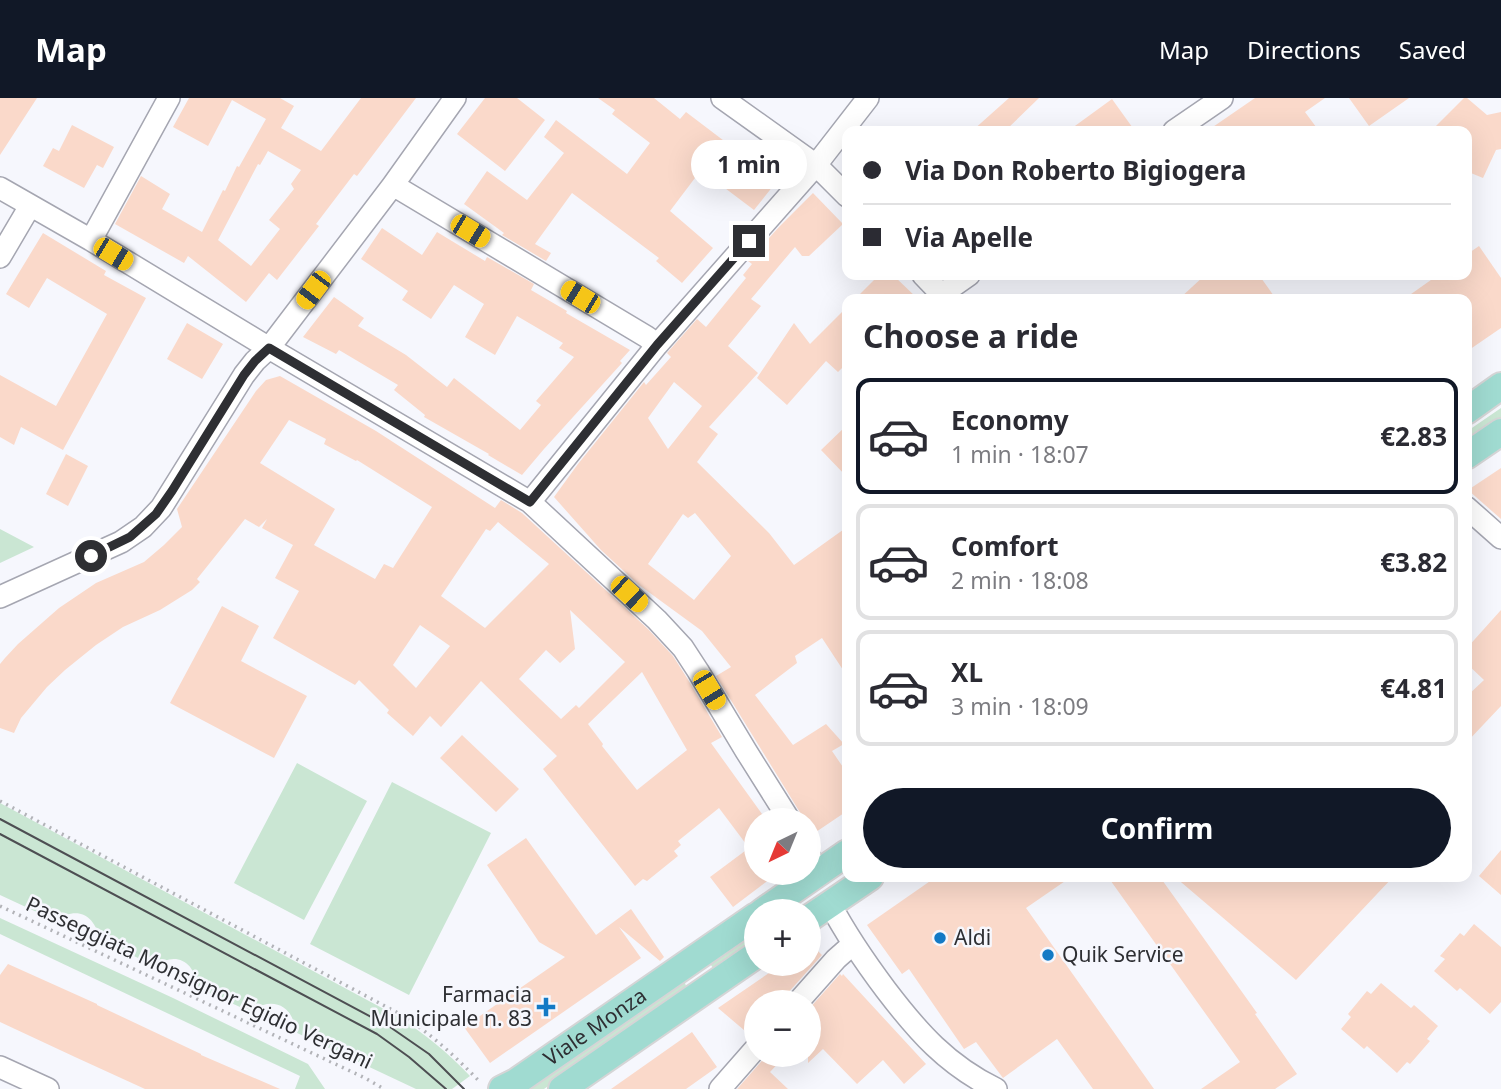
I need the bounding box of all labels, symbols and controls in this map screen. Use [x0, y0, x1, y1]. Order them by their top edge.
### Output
text: Map [35, 27, 107, 72]
text: Map [1159, 33, 1209, 66]
text: Directions [1247, 33, 1361, 66]
text: Saved [1399, 33, 1466, 66]
callout: 1 min [691, 139, 807, 188]
text: 1 min [717, 148, 781, 180]
text: Via Don Roberto Bigiogera [905, 152, 1246, 188]
car [447, 211, 494, 251]
text: Via Apelle [905, 219, 1033, 255]
route end [733, 225, 765, 257]
car [90, 234, 137, 274]
car [292, 267, 335, 313]
car [557, 277, 604, 317]
text: Choose a ride [863, 314, 1079, 357]
text: Economy [951, 402, 1069, 438]
icon: car [867, 405, 930, 468]
text: €2.83 [1380, 418, 1447, 454]
text: 1 min · 18:07 [951, 438, 1089, 470]
text: Comfort [951, 528, 1059, 564]
icon: car [867, 531, 930, 594]
route start [75, 540, 107, 572]
text: €3.82 [1380, 544, 1447, 580]
text: 2 min · 18:08 [951, 564, 1089, 596]
car [607, 572, 652, 616]
text: XL [951, 654, 983, 690]
icon: car [867, 657, 930, 720]
car [690, 667, 729, 713]
text: €4.81 [1380, 670, 1447, 706]
text: 3 min · 18:09 [951, 690, 1089, 722]
button: Confirm [863, 788, 1451, 868]
north arrow [744, 808, 821, 886]
map controls [744, 808, 821, 1067]
street label: Passeggiata Monsignor Egidio Vergani [22, 889, 377, 1075]
button: + [744, 899, 821, 976]
place label: Aldi [954, 923, 991, 951]
marker: Aldi [932, 930, 948, 946]
place label: Quik Service [1062, 940, 1184, 968]
marker: Quik Service [1040, 947, 1056, 963]
place label: Farmacia Municipale n. 83 [371, 980, 532, 1032]
street label: Viale Monza [538, 981, 652, 1072]
button: − [744, 990, 821, 1067]
marker: Farmacia Municipale n. 83 [538, 999, 554, 1015]

